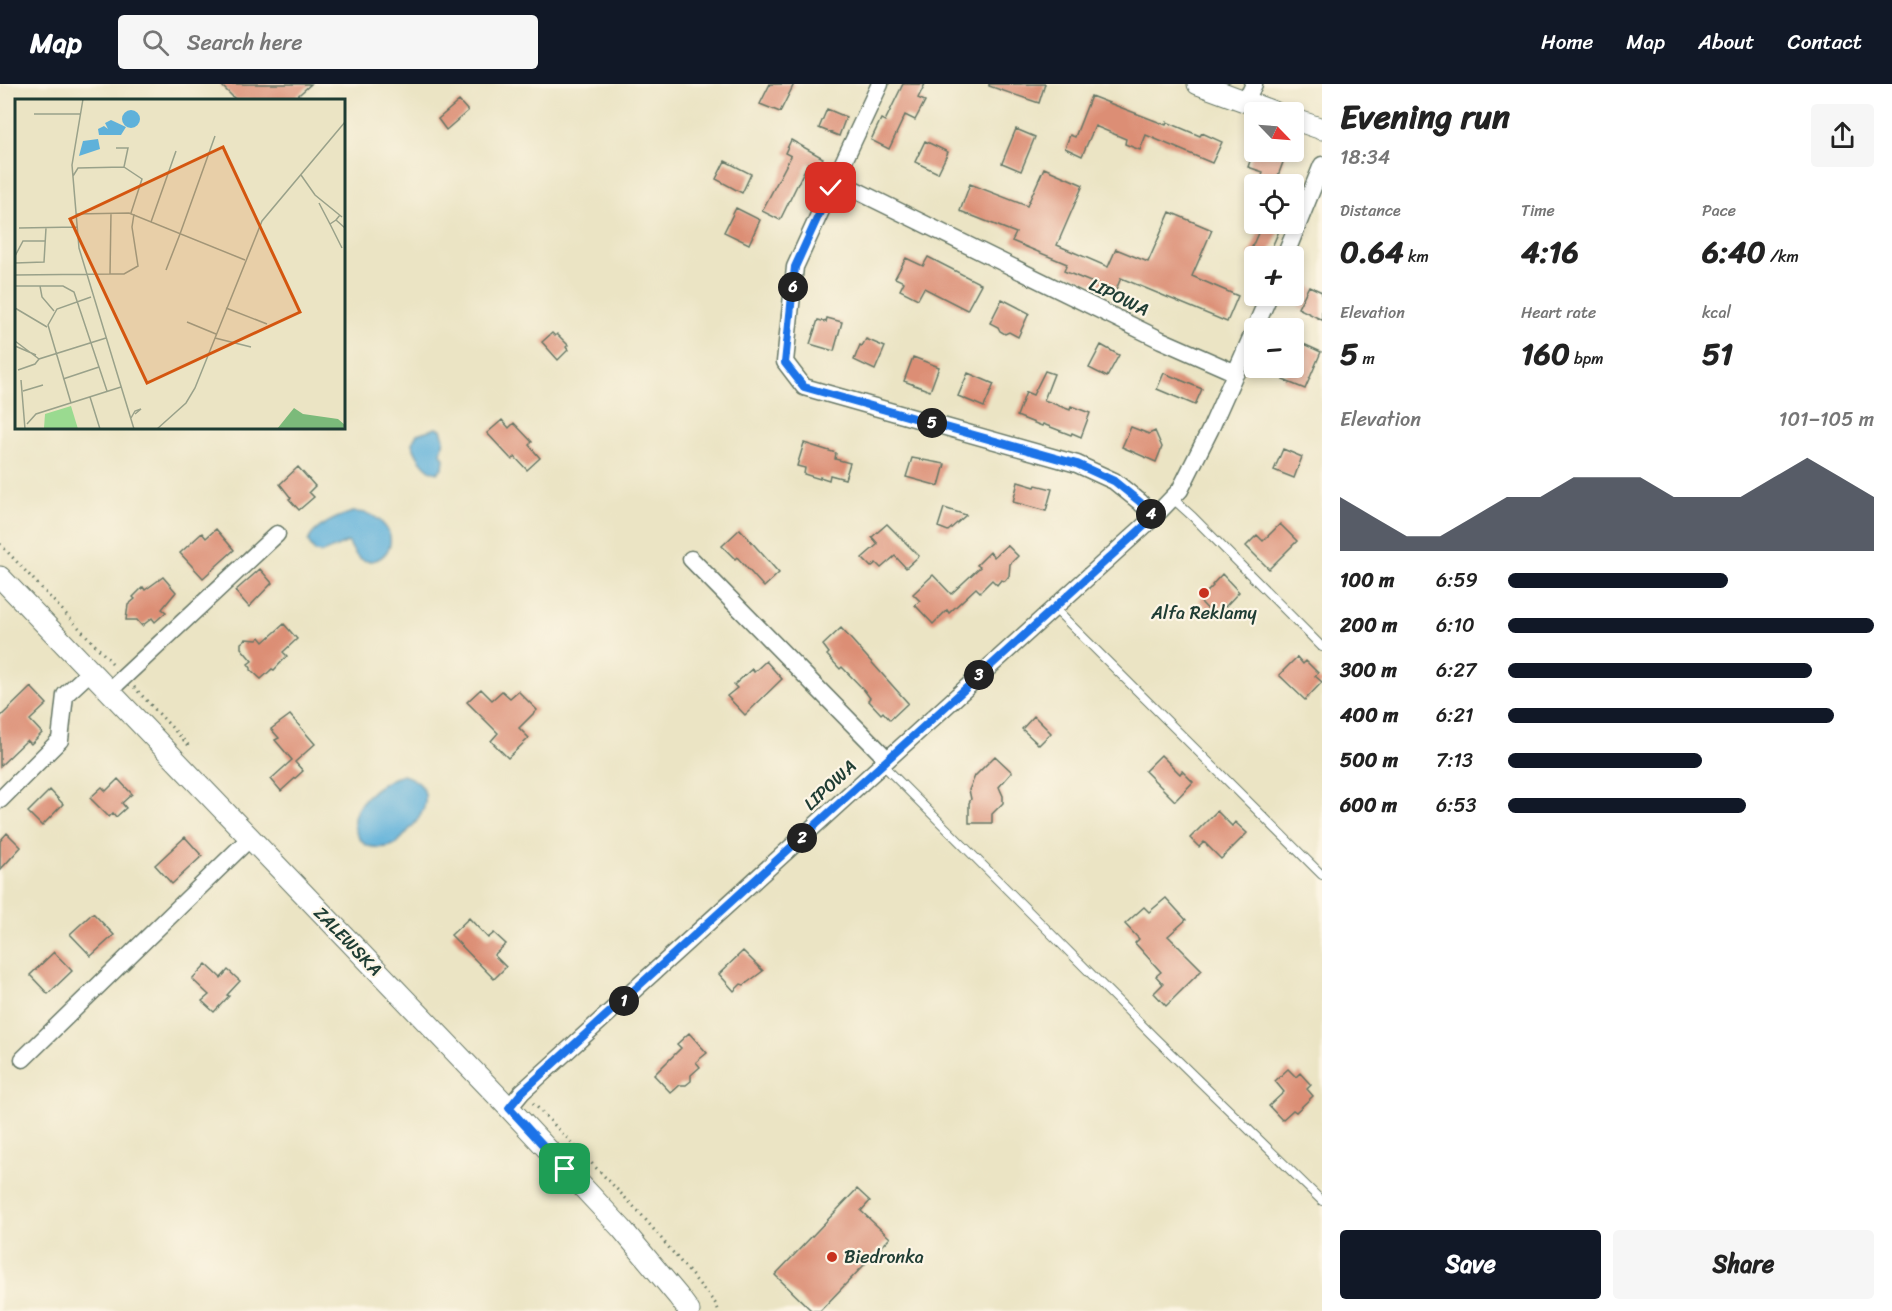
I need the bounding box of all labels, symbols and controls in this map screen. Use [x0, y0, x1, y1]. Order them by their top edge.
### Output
search box [118, 15, 538, 69]
text: Map [30, 18, 82, 67]
text: Search here [187, 23, 303, 62]
text: Home [1541, 23, 1593, 61]
text: Map [1626, 23, 1665, 61]
text: About [1698, 23, 1755, 61]
text: Contact [1788, 23, 1862, 61]
icon: search [139, 26, 172, 59]
text: Evening run [1340, 88, 1510, 146]
inset map [15, 99, 345, 429]
north arrow [1244, 102, 1304, 162]
map controls [1244, 102, 1304, 378]
button: share [1811, 104, 1874, 167]
text: 18:34 [1340, 140, 1390, 175]
pin [805, 162, 856, 213]
icon: check [814, 171, 847, 204]
button: locate [1244, 174, 1304, 234]
text: Distance [1340, 196, 1401, 225]
text: Time [1521, 196, 1555, 225]
text: Pace [1702, 196, 1736, 225]
text: 0.64 [1340, 225, 1404, 279]
text: 4:16 [1521, 225, 1579, 279]
text: 6:40 [1702, 225, 1766, 279]
text: km [1404, 242, 1429, 271]
text: /km [1766, 242, 1799, 271]
button: + [1244, 246, 1304, 306]
street label: LIPOWA [1083, 269, 1155, 325]
pin: 6 [778, 272, 808, 302]
text: 6 [788, 272, 798, 301]
text: Elevation [1340, 298, 1405, 327]
text: Heart rate [1521, 298, 1596, 327]
text: kcal [1702, 298, 1731, 327]
button: − [1244, 318, 1304, 378]
text: 5 [1340, 327, 1358, 381]
text: 160 [1521, 327, 1570, 381]
text: 51 [1702, 327, 1733, 381]
text: m [1358, 344, 1375, 373]
text: bpm [1570, 344, 1604, 373]
text: Elevation [1340, 402, 1421, 437]
text: 101–105 m [1779, 402, 1874, 437]
pin: 5 [917, 408, 947, 438]
text: 5 [927, 408, 937, 437]
pin: 4 [1136, 499, 1166, 529]
text: 4 [1146, 499, 1156, 528]
text: 100 m [1340, 563, 1394, 598]
text: 6:59 [1436, 563, 1478, 598]
marker: Alfa Reklamy [1197, 586, 1211, 600]
place label: Alfa Reklamy [1150, 597, 1257, 629]
text: 200 m [1340, 608, 1397, 643]
text: 6:10 [1436, 608, 1475, 643]
text: 300 m [1340, 653, 1397, 688]
text: 6:27 [1436, 653, 1476, 688]
pin: 3 [964, 660, 994, 690]
text: 3 [975, 660, 983, 689]
text: 400 m [1340, 698, 1398, 733]
text: 6:21 [1436, 698, 1474, 733]
text: 500 m [1340, 743, 1398, 778]
text: 7:13 [1436, 743, 1473, 778]
street label: LIPOWA [796, 752, 864, 818]
text: 600 m [1340, 788, 1397, 823]
text: 6:53 [1436, 788, 1477, 823]
pin: 2 [787, 823, 817, 853]
text: 2 [797, 823, 807, 852]
street label: ZALEWSKA [306, 898, 390, 984]
pin: 1 [609, 986, 639, 1016]
text: 1 [621, 986, 627, 1015]
pin [539, 1143, 590, 1194]
icon: arrive [548, 1152, 581, 1185]
button: Save [1340, 1230, 1601, 1299]
button: Share [1613, 1230, 1874, 1299]
place label: Biedronka [844, 1241, 924, 1273]
marker: Biedronka [825, 1250, 839, 1264]

